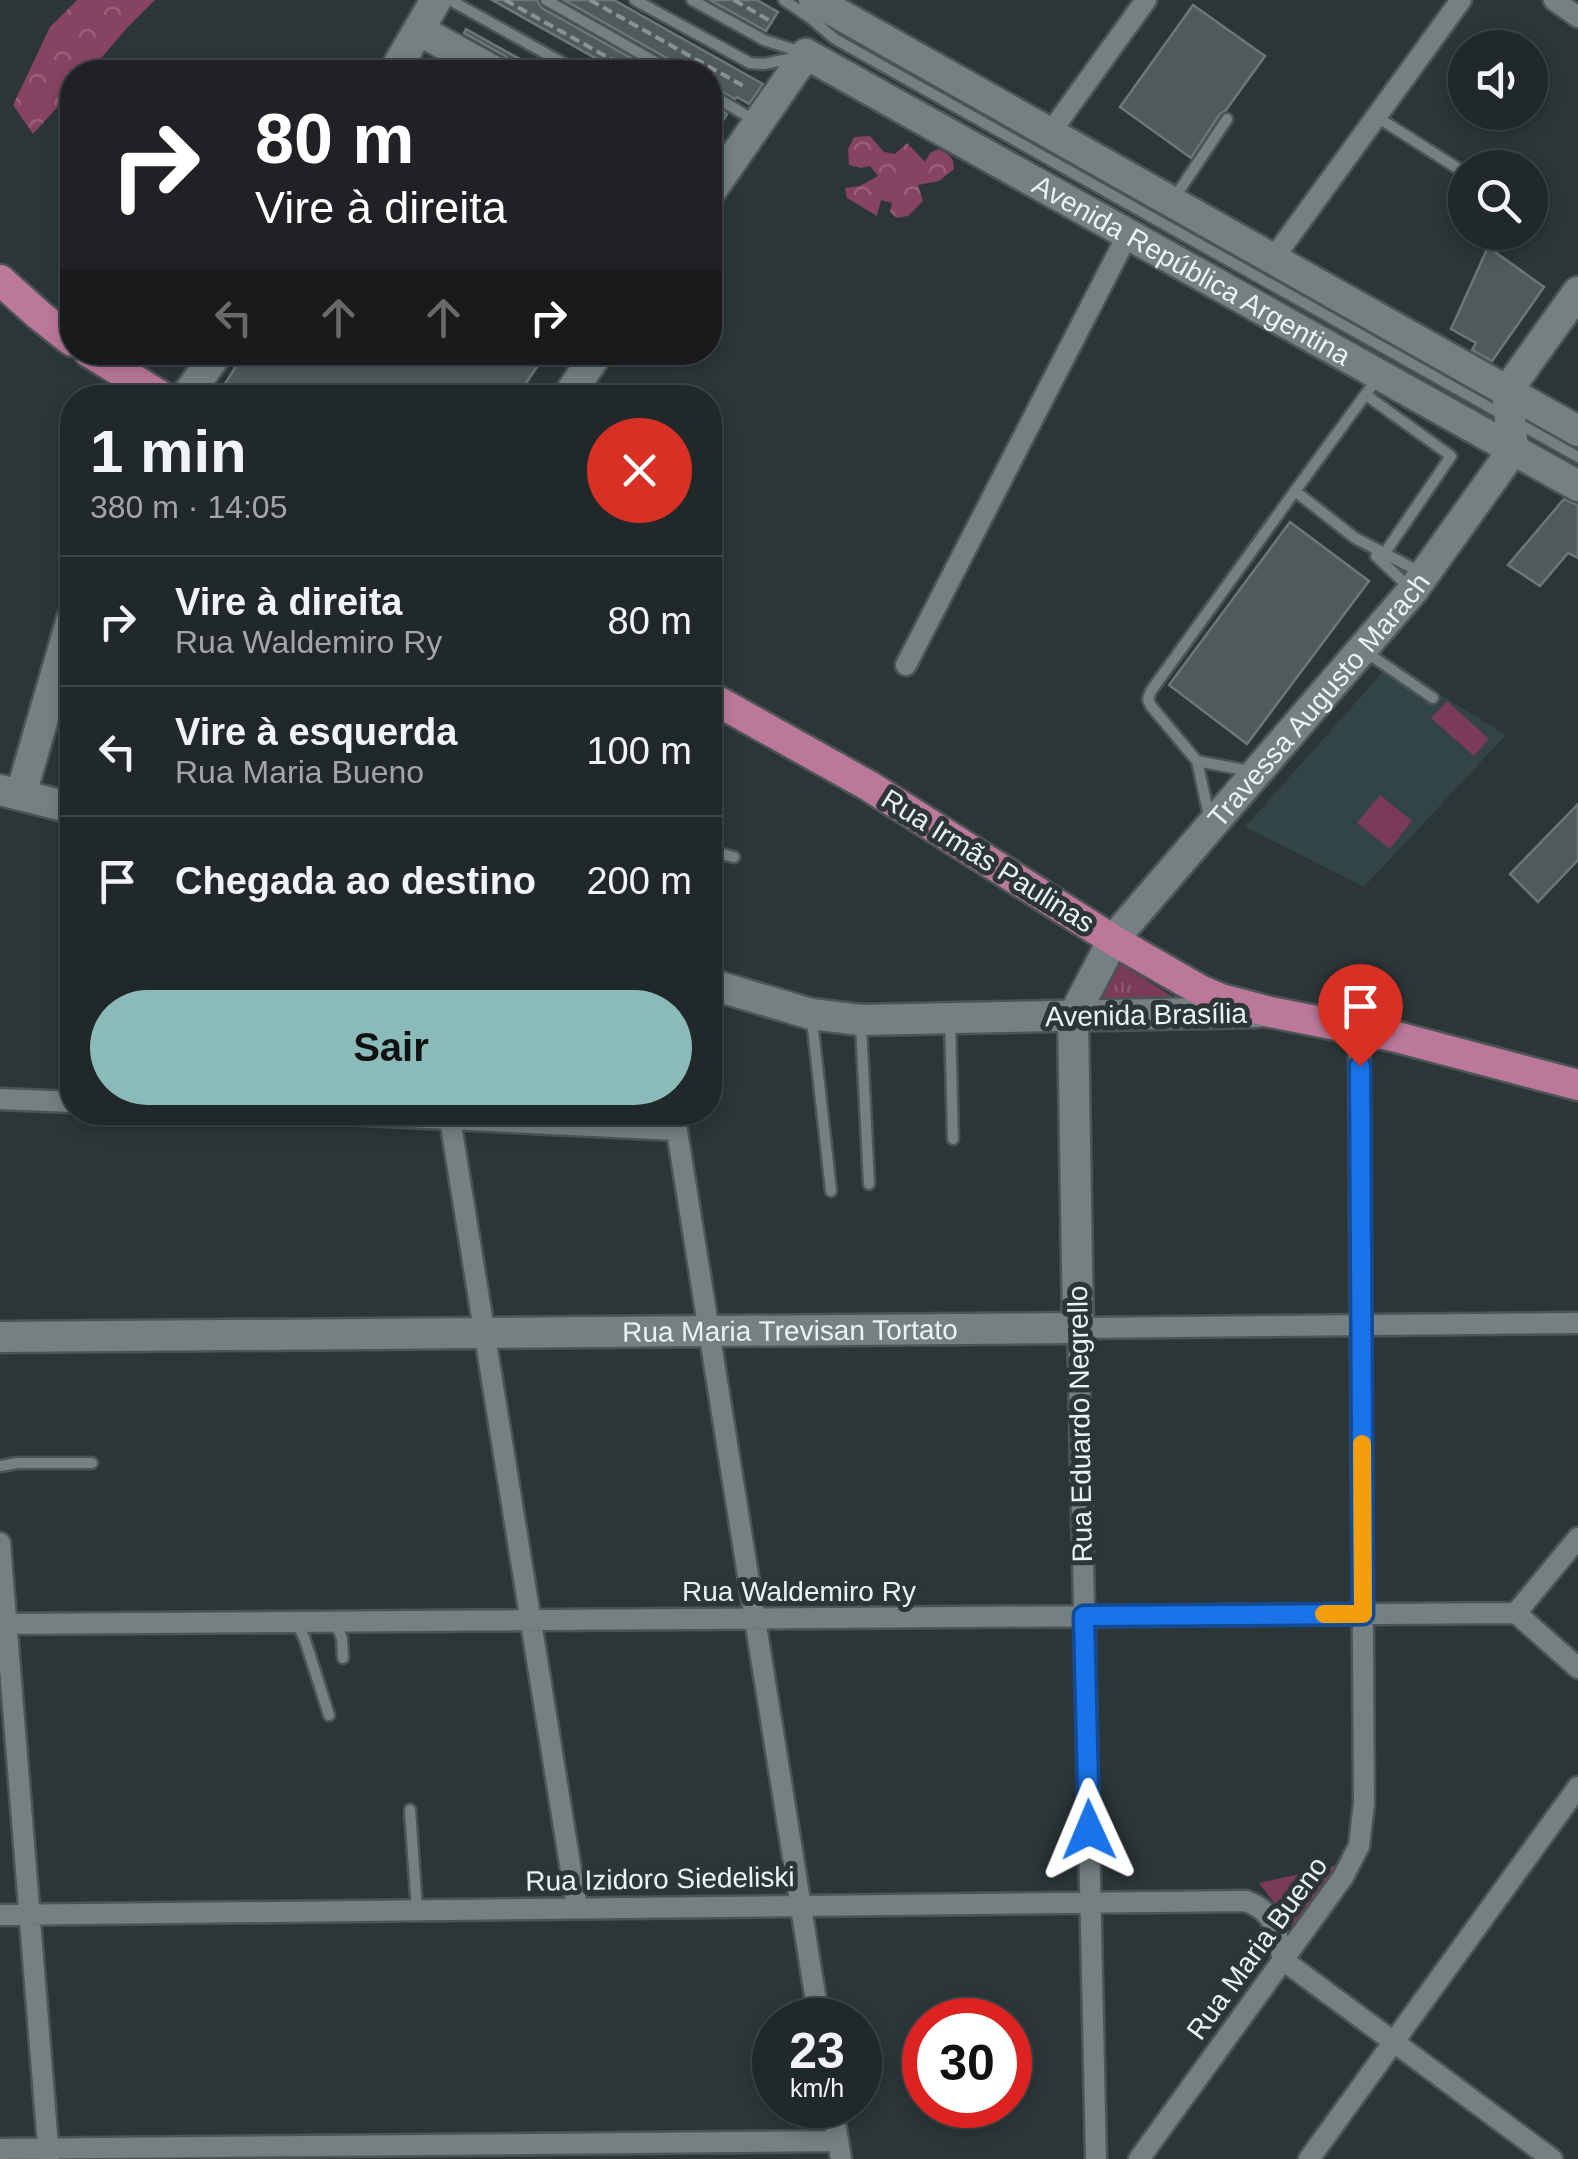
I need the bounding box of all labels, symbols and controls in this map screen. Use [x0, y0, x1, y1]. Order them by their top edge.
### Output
map controls [1448, 30, 1548, 250]
button: sound [1448, 30, 1548, 130]
icon: right [90, 100, 220, 230]
text: 80 m [255, 100, 415, 178]
button: search [1448, 150, 1548, 250]
street label: Avenida República Argentina [1027, 169, 1356, 371]
text: Vire à direita [255, 182, 507, 233]
icon: left [206, 290, 261, 345]
icon: ahead [311, 290, 366, 345]
icon: ahead [416, 290, 471, 345]
icon: right [521, 290, 576, 345]
text: 1 min [90, 418, 247, 485]
button: close [587, 418, 692, 523]
text: 380 m · 14:05 [90, 489, 287, 525]
street label: Travessa Augusto Marach [1201, 567, 1436, 833]
text: Vire à direita [175, 581, 402, 623]
icon: right [90, 594, 145, 649]
text: 80 m [608, 600, 692, 642]
text: Rua Waldemiro Ry [175, 624, 442, 660]
text: Vire à esquerda [175, 711, 457, 753]
icon: left [90, 724, 145, 779]
text: 100 m [586, 730, 692, 772]
text: Rua Maria Bueno [175, 754, 424, 790]
street label: Rua Irmãs Paulinas [876, 783, 1100, 939]
icon: arrive [90, 854, 145, 909]
text: Chegada ao destino [175, 860, 536, 902]
text: 200 m [586, 860, 692, 902]
pin [1318, 964, 1403, 1067]
icon: arrive [1333, 979, 1388, 1034]
button: Sair [90, 990, 692, 1105]
street label: Avenida Brasília [1045, 998, 1248, 1032]
street label: Rua Eduardo Negrello [1062, 1285, 1098, 1563]
street label: Rua Maria Trevisan Tortato [622, 1314, 958, 1347]
street label: Rua Waldemiro Ry [682, 1576, 916, 1607]
position arrow [1037, 1778, 1141, 1882]
street label: Rua Maria Bueno [1180, 1851, 1334, 2045]
street label: Rua Izidoro Siedeliski [525, 1861, 795, 1897]
speed limit sign: 30 [902, 1998, 1032, 2128]
text: 23 [789, 2023, 845, 2079]
text: km/h [790, 2074, 844, 2102]

